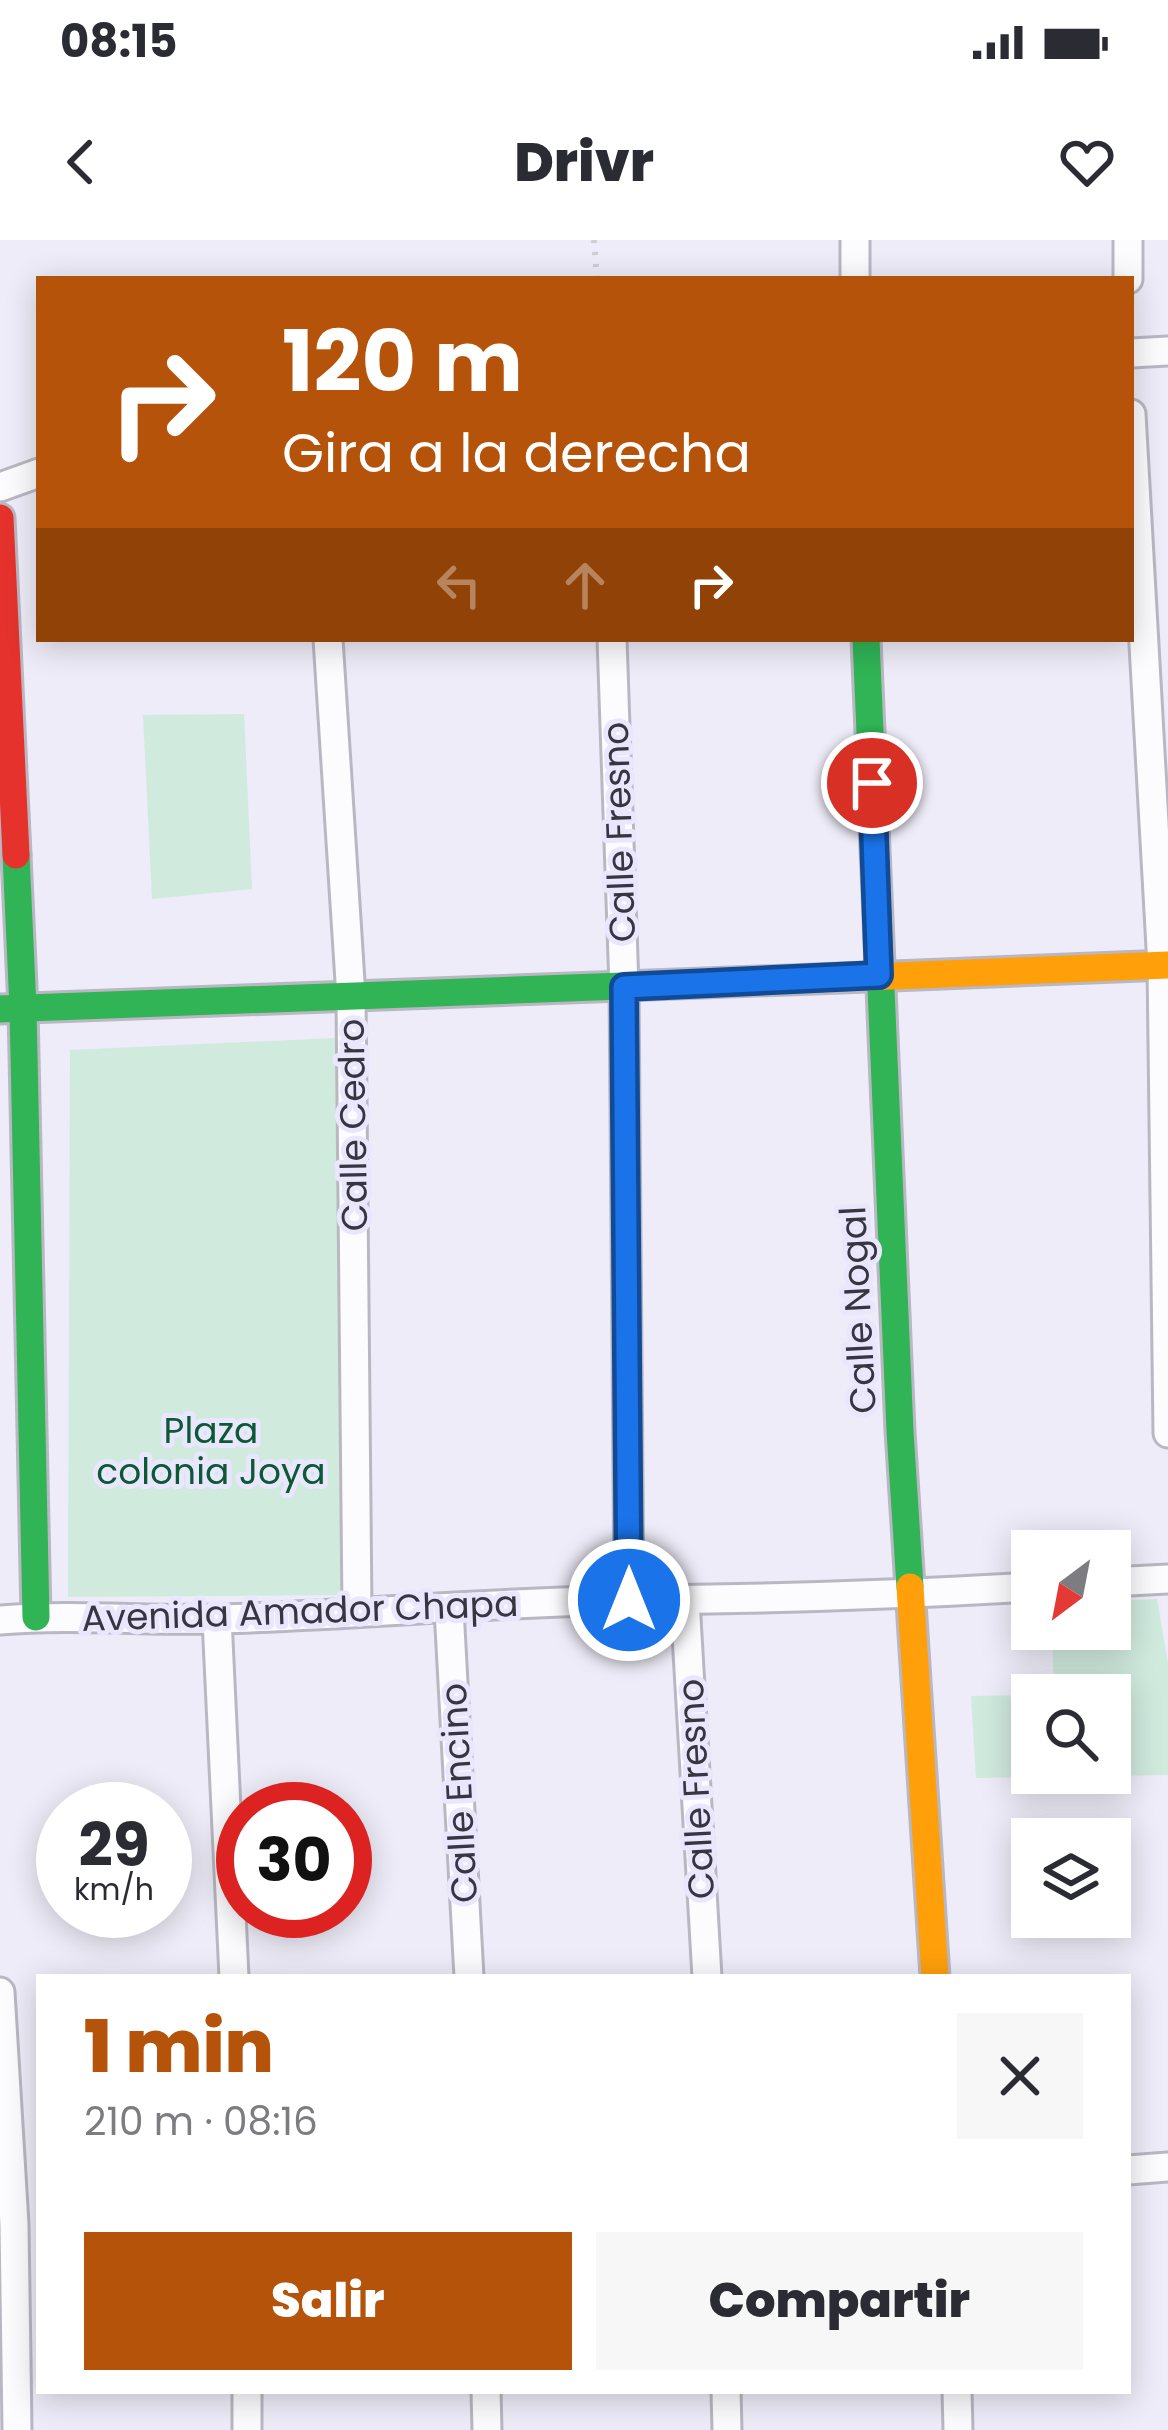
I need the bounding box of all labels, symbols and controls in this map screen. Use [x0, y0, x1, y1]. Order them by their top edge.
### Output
text: 08:15 [60, 10, 177, 73]
text: Drivr [514, 124, 654, 200]
icon: back [48, 129, 114, 195]
icon: heart [1054, 129, 1120, 195]
text: 120 m [282, 303, 523, 420]
icon: right [84, 324, 240, 480]
text: Gira a la derecha [282, 415, 751, 491]
icon: left [426, 552, 492, 618]
icon: ahead [552, 552, 618, 618]
icon: right [678, 552, 744, 618]
street label: Calle Fresno [590, 721, 648, 943]
pin [821, 732, 923, 834]
icon: arrive [839, 750, 905, 816]
street label: Calle Cedro [326, 1018, 380, 1232]
street label: Calle Nogal [827, 1205, 889, 1415]
park label: Plaza colonia Joya [96, 1405, 326, 1497]
north arrow [1011, 1530, 1131, 1650]
map controls [1011, 1530, 1131, 1938]
position arrow [566, 1537, 692, 1663]
street label: Avenida Amador Chapa [81, 1578, 519, 1644]
button: search [1011, 1674, 1131, 1794]
street label: Calle Fresno [665, 1678, 727, 1900]
street label: Calle Encino [428, 1682, 490, 1904]
speed limit sign: 30 [216, 1782, 372, 1938]
text: 29 [78, 1803, 150, 1887]
button: layers [1011, 1818, 1131, 1938]
text: km/h [74, 1868, 154, 1911]
text: 1 min [84, 1996, 274, 2097]
button: close [957, 2013, 1083, 2139]
text: 210 m · 08:16 [84, 2094, 318, 2149]
button: Salir [84, 2232, 572, 2370]
button: Compartir [596, 2232, 1083, 2370]

